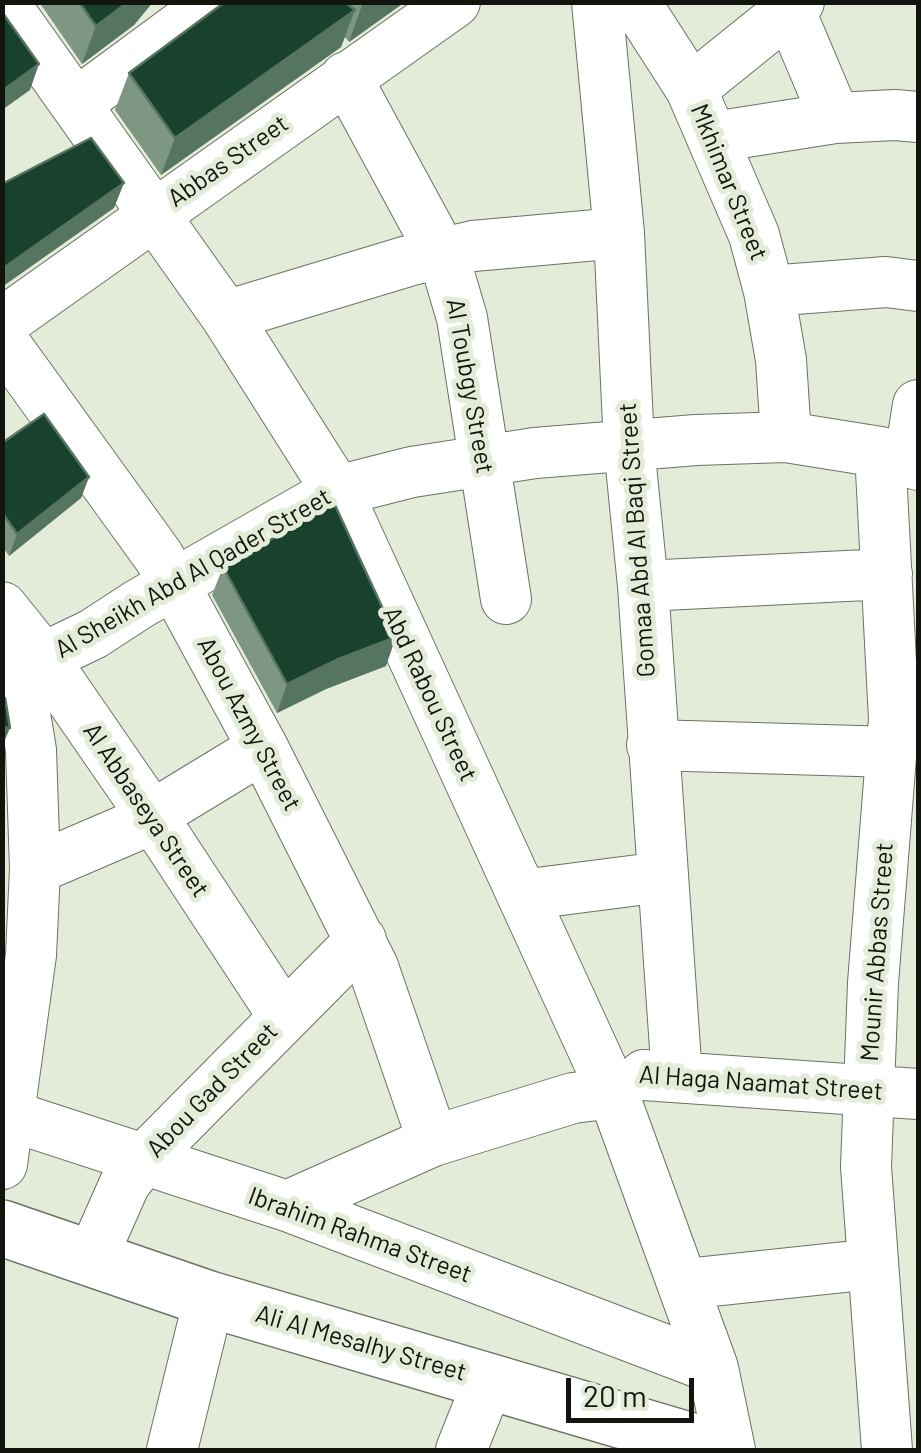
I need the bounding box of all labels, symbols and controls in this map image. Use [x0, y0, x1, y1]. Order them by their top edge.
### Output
street label: Mkhimar Street [684, 99, 774, 265]
street label: Abbas Street [162, 108, 294, 214]
street label: Al Toubgy Street [440, 296, 500, 476]
street label: Gomaa Abd Al Baqi Street [612, 402, 662, 678]
street label: Al Sheikh Abd Al Qader Street [50, 481, 336, 665]
street label: Abd Rabou Street [376, 602, 484, 786]
street label: Abou Azmy Street [191, 632, 307, 816]
street label: Al Abbaseya Street [77, 717, 215, 903]
street label: Mounir Abbas Street [854, 842, 900, 1062]
street label: Abou Gad Street [140, 1016, 284, 1164]
street label: Al Haga Naamat Street [638, 1060, 884, 1106]
street label: Ibrahim Rahma Street [244, 1181, 476, 1289]
street label: Ali Al Mesalhy Street [252, 1299, 470, 1387]
scale bar [571, 1358, 698, 1420]
text: 20 m [583, 1377, 647, 1413]

